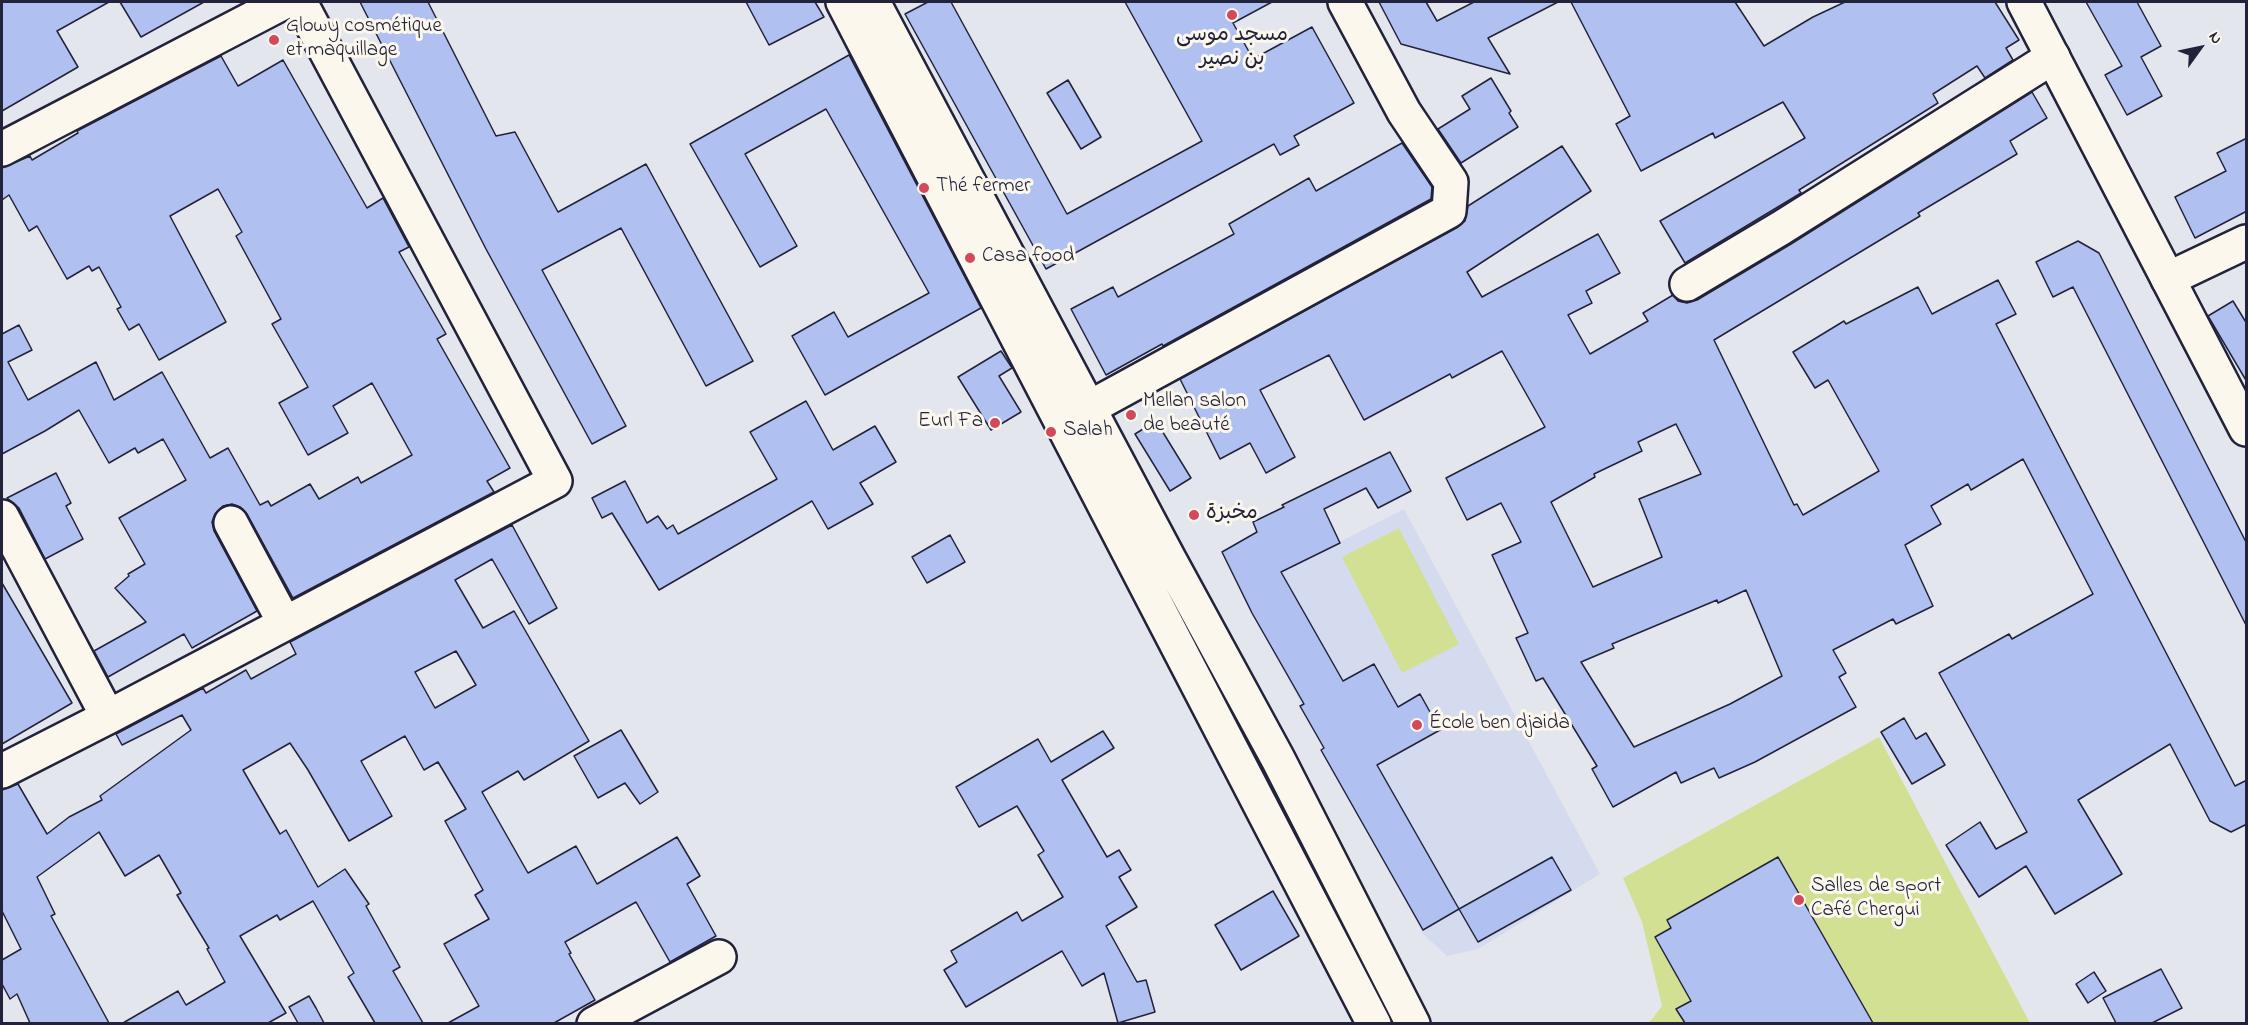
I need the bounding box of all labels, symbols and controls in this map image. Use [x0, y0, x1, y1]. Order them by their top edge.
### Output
marker: مسجد موسى بن نصير [1225, 8, 1239, 22]
place label: Glowy cosmétique et maquillage [286, 15, 442, 65]
north arrow [2170, 18, 2230, 78]
place label: مسجد موسى بن نصير [1176, 24, 1288, 74]
text: N [2202, 27, 2228, 49]
marker: Glowy cosmétique et maquillage [267, 33, 281, 47]
place label: Thé fermer [936, 175, 1031, 201]
marker: Thé fermer [917, 181, 931, 195]
place label: Casa food [982, 245, 1074, 271]
marker: Casa food [963, 251, 977, 265]
place label: Mellan salon de beauté [1143, 390, 1246, 440]
marker: Mellan salon de beauté [1124, 408, 1138, 422]
place label: Eurl Fa [918, 410, 983, 436]
marker: Eurl Fa [988, 416, 1002, 430]
place label: Salah [1063, 419, 1113, 445]
marker: Salah [1044, 425, 1058, 439]
place label: مخبزة [1206, 502, 1258, 528]
marker: مخبزة [1187, 508, 1201, 522]
place label: École ben djaida [1429, 712, 1570, 738]
marker: École ben djaida [1410, 718, 1424, 732]
place label: Salles de sport Café Chergui [1811, 875, 1941, 925]
marker: Salles de sport Café Chergui [1792, 893, 1806, 907]

